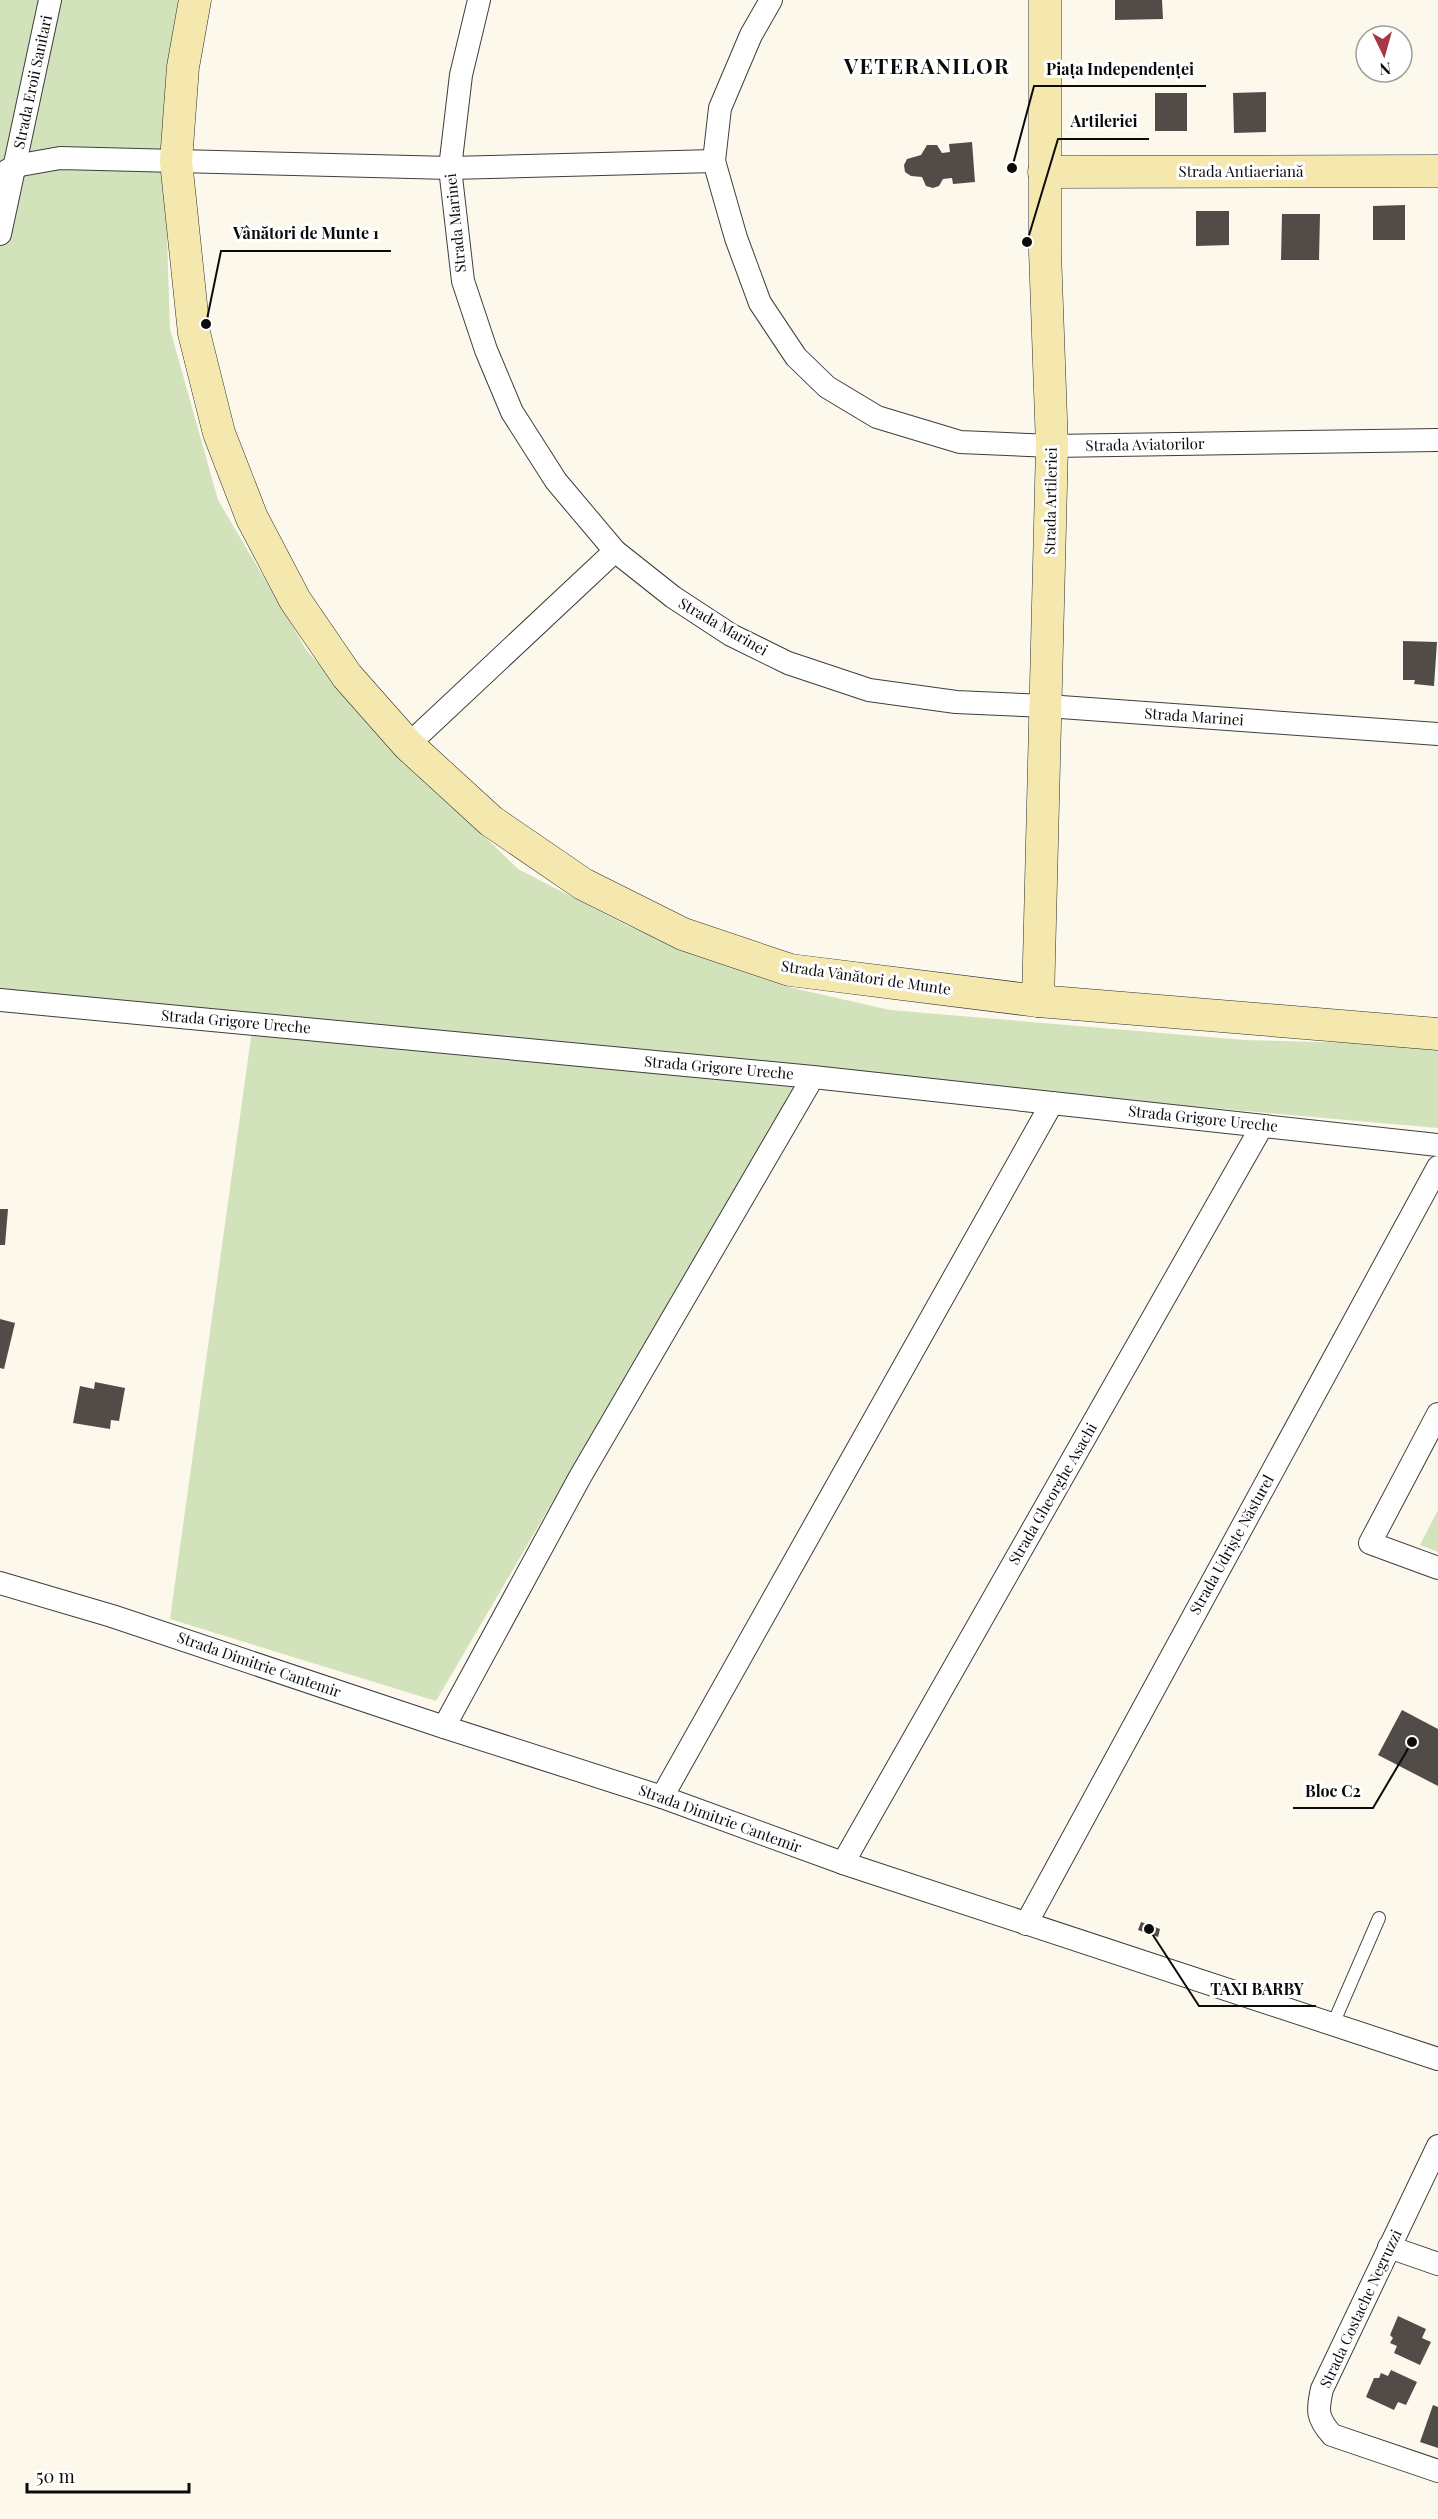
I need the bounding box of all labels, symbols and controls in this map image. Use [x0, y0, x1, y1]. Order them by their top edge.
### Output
street label: Strada Eroii Sanitari [8, 12, 56, 151]
north arrow [1354, 24, 1414, 84]
district label: VETERANILOR [843, 51, 1010, 79]
callout: Piața Independenței [1034, 52, 1206, 86]
text: Piața Independenței [1046, 58, 1194, 80]
text: N [1378, 58, 1392, 80]
callout: Artileriei [1058, 105, 1149, 139]
text: Artileriei [1069, 110, 1138, 131]
street label: Strada Antiaeriană [1179, 161, 1304, 181]
street label: Strada Marinei [440, 172, 470, 274]
callout: Vânători de Munte 1 [221, 217, 391, 251]
text: Vânători de Munte 1 [232, 222, 379, 243]
street label: Strada Aviatorilor [1085, 433, 1205, 455]
street label: Strada Artileriei [1039, 447, 1061, 555]
street label: Strada Marinei [675, 593, 772, 660]
street label: Strada Marinei [1144, 703, 1245, 729]
street label: Strada Vânători de Munte [780, 955, 952, 999]
street label: Strada Grigore Ureche [160, 1004, 312, 1038]
street label: Strada Grigore Ureche [643, 1050, 795, 1084]
street label: Strada Grigore Ureche [1127, 1100, 1279, 1136]
street label: Strada Gheorghe Asachi [1003, 1418, 1101, 1568]
street label: Strada Udriște Năsturel [1184, 1471, 1278, 1618]
street label: Strada Dimitrie Cantemir [175, 1627, 344, 1702]
callout: Bloc C2 [1293, 1774, 1373, 1808]
street label: Strada Dimitrie Cantemir [636, 1779, 805, 1857]
text: Bloc C2 [1305, 1780, 1361, 1801]
callout: TAXI BARBY [1199, 1972, 1316, 2006]
text: TAXI BARBY [1210, 1978, 1304, 1999]
street label: Strada Costache Negruzzi [1315, 2226, 1406, 2391]
scale bar [27, 2456, 189, 2494]
text: 50 m [36, 2464, 75, 2488]

